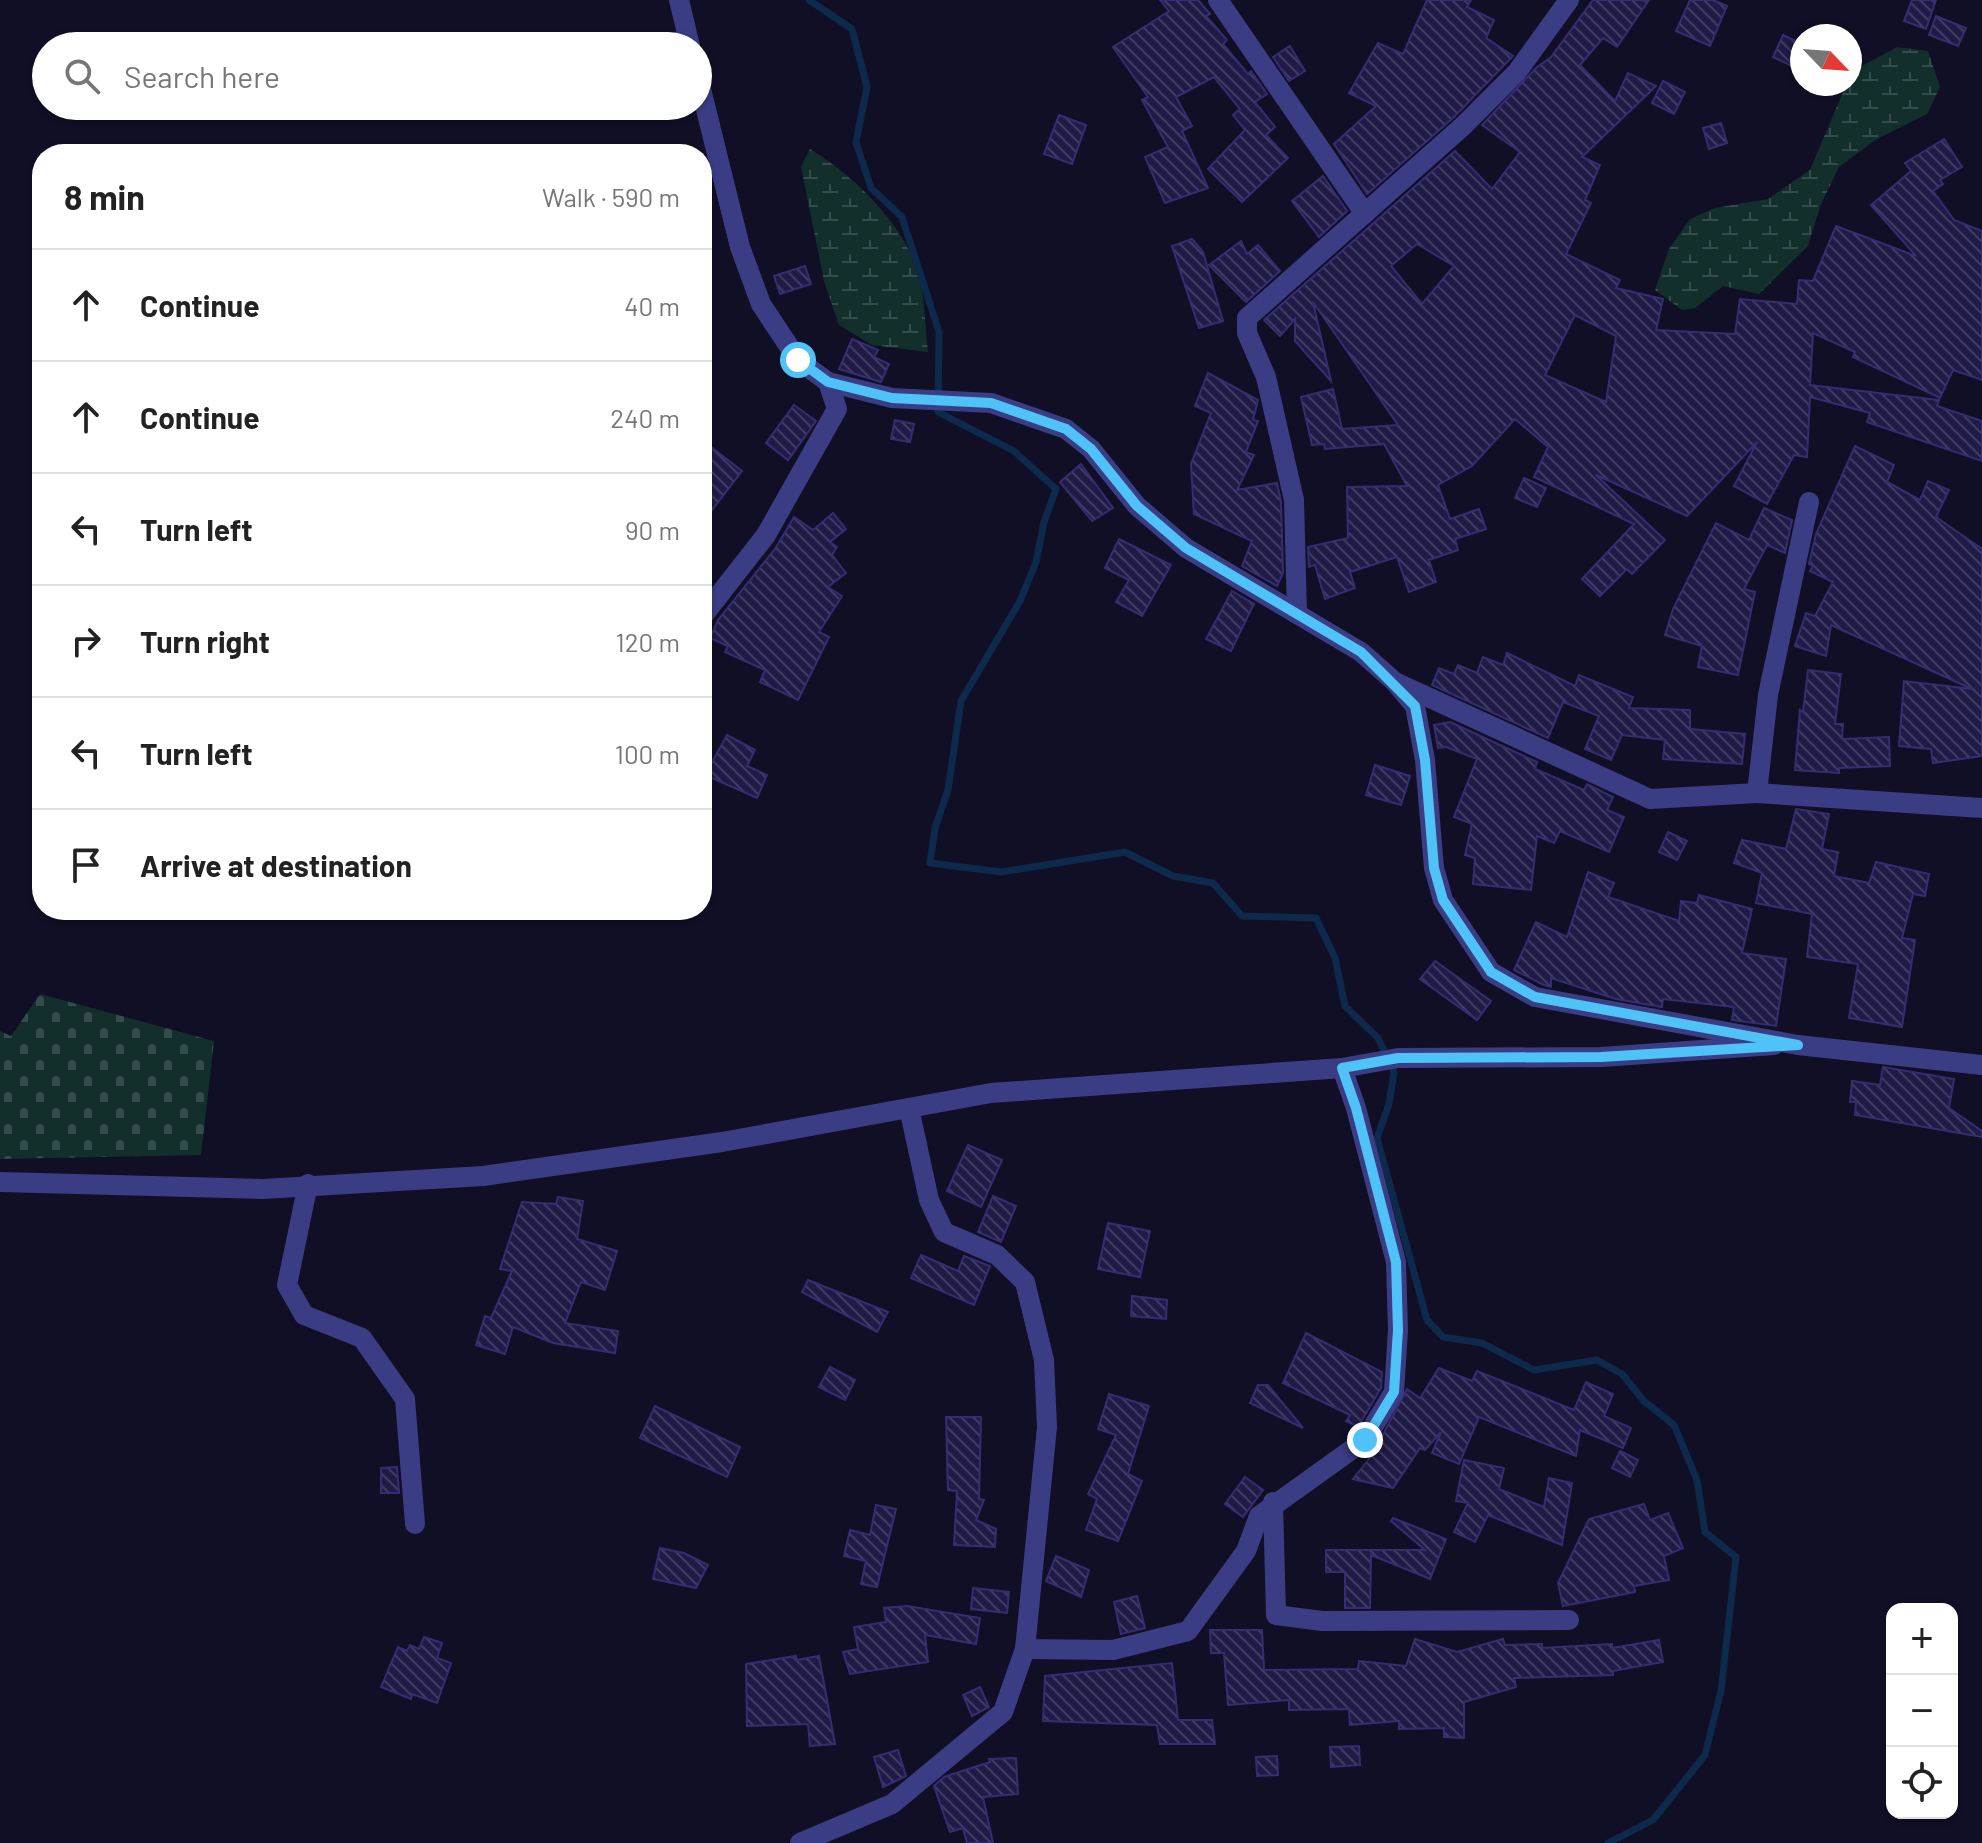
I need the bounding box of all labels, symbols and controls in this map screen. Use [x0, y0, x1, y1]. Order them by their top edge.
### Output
north arrow [1790, 24, 1862, 96]
search box [32, 32, 712, 120]
icon: search [60, 54, 104, 98]
text: Search here [124, 58, 280, 94]
text: 8 min [64, 176, 145, 217]
text: Walk · 590 m [542, 181, 680, 212]
icon: ahead [64, 283, 108, 327]
text: Continue [140, 287, 260, 323]
text: 40 m [624, 290, 680, 321]
route start [780, 342, 816, 378]
icon: ahead [64, 395, 108, 439]
text: Continue [140, 399, 260, 435]
text: 240 m [610, 402, 680, 433]
icon: left [64, 507, 108, 551]
text: Turn left [140, 511, 253, 547]
text: 90 m [625, 514, 680, 545]
icon: right [64, 619, 108, 663]
text: Turn right [140, 623, 270, 659]
text: 120 m [616, 626, 680, 657]
icon: left [64, 731, 108, 775]
text: Turn left [140, 735, 253, 771]
text: 100 m [615, 738, 680, 769]
icon: arrive [64, 843, 108, 887]
text: Arrive at destination [140, 847, 412, 883]
route end [1347, 1422, 1383, 1458]
map controls [1886, 1603, 1958, 1819]
button: + [1886, 1603, 1958, 1675]
button: − [1886, 1675, 1958, 1747]
button: locate [1886, 1747, 1958, 1819]

